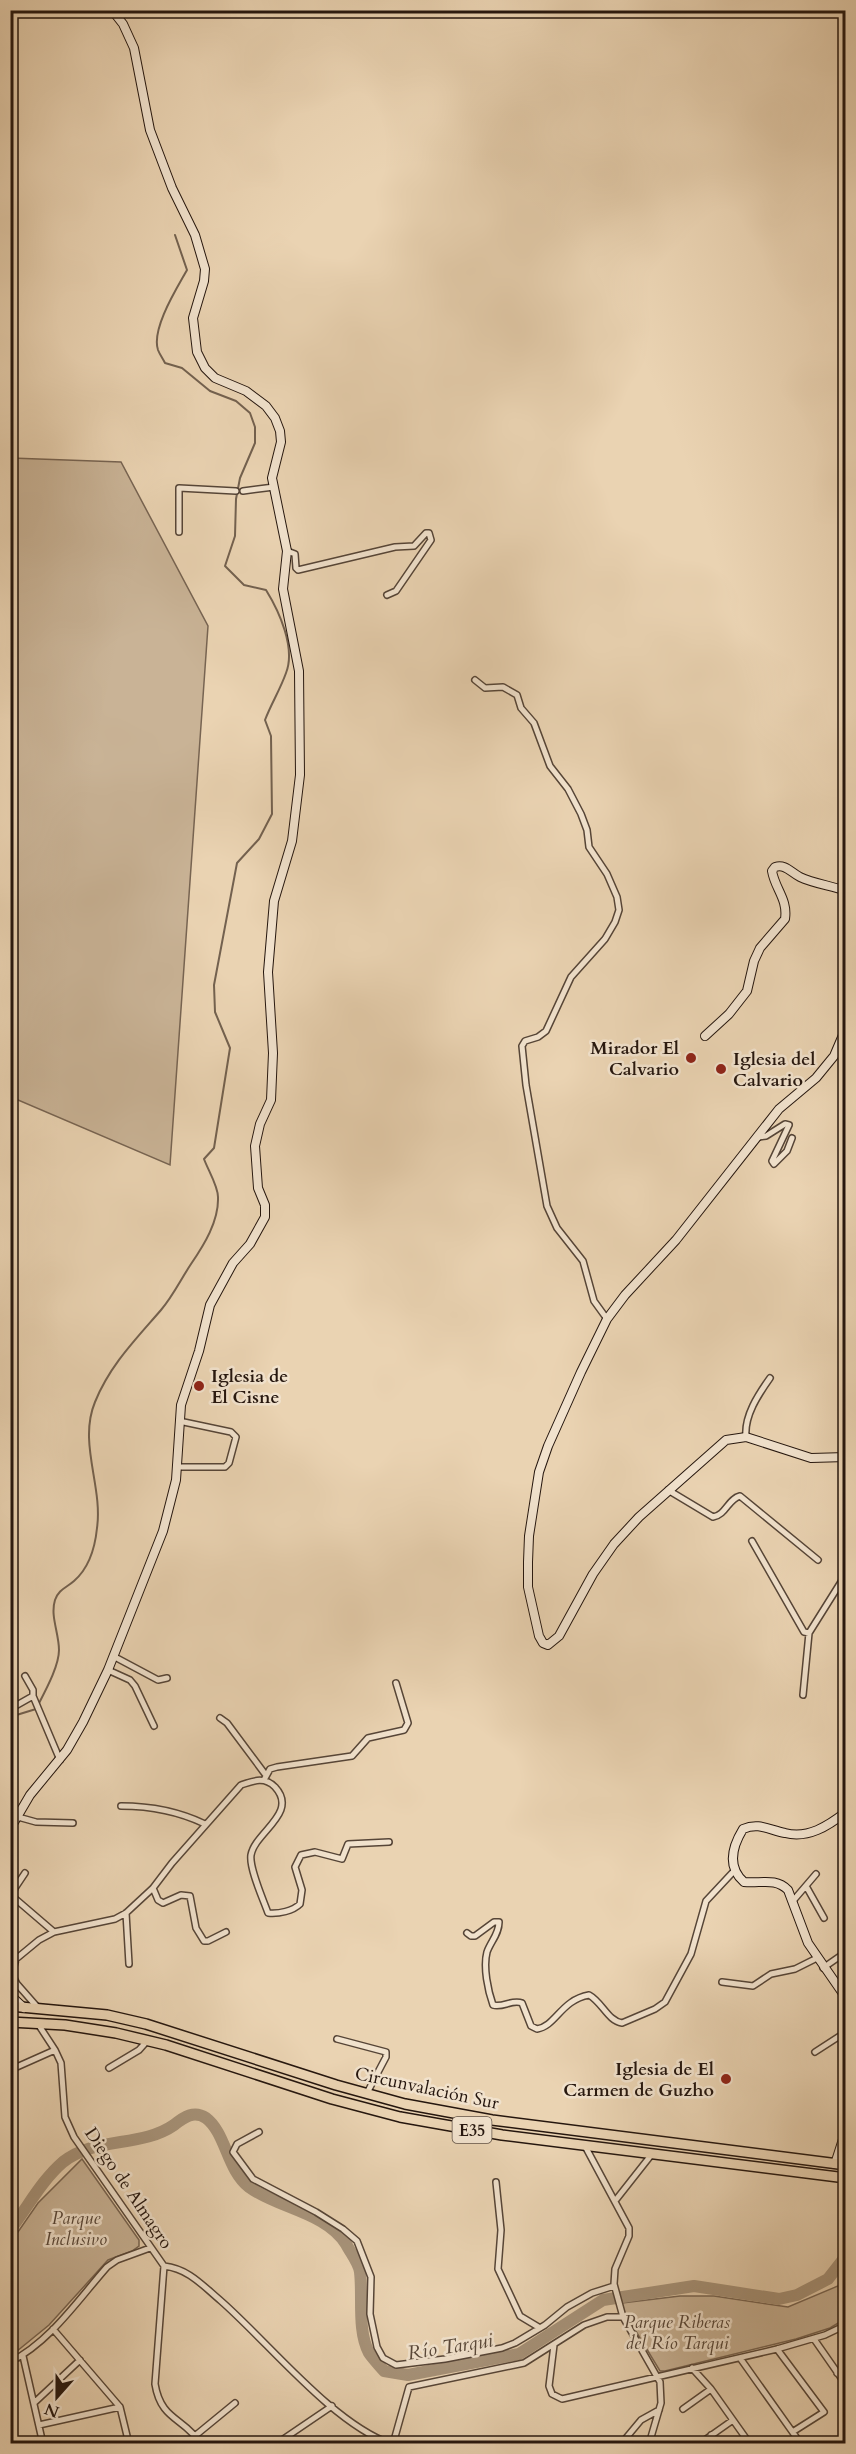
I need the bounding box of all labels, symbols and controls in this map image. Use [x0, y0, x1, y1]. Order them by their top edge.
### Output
place label: Mirador El Calvario [590, 1036, 679, 1082]
place label: Iglesia del Calvario [733, 1047, 815, 1093]
marker: Mirador El Calvario [684, 1051, 698, 1065]
marker: Iglesia del Calvario [714, 1062, 728, 1076]
place label: Iglesia de El Cisne [211, 1364, 288, 1410]
marker: Iglesia de El Cisne [192, 1379, 206, 1393]
place label: Iglesia de El Carmen de Guzho [563, 2057, 714, 2103]
street label: Circunvalación Sur [353, 2061, 502, 2116]
marker: Iglesia de El Carmen de Guzho [719, 2072, 733, 2086]
road number: E35 [452, 2117, 492, 2143]
street label: Diego de Almagro [79, 2122, 179, 2254]
park label: Parque Inclusivo [45, 2206, 107, 2252]
park label: Parque Riberas del Río Tarqui [624, 2310, 730, 2356]
water label: Río Tarqui [405, 2326, 495, 2367]
north arrow [27, 2367, 87, 2427]
text: N [41, 2397, 62, 2423]

